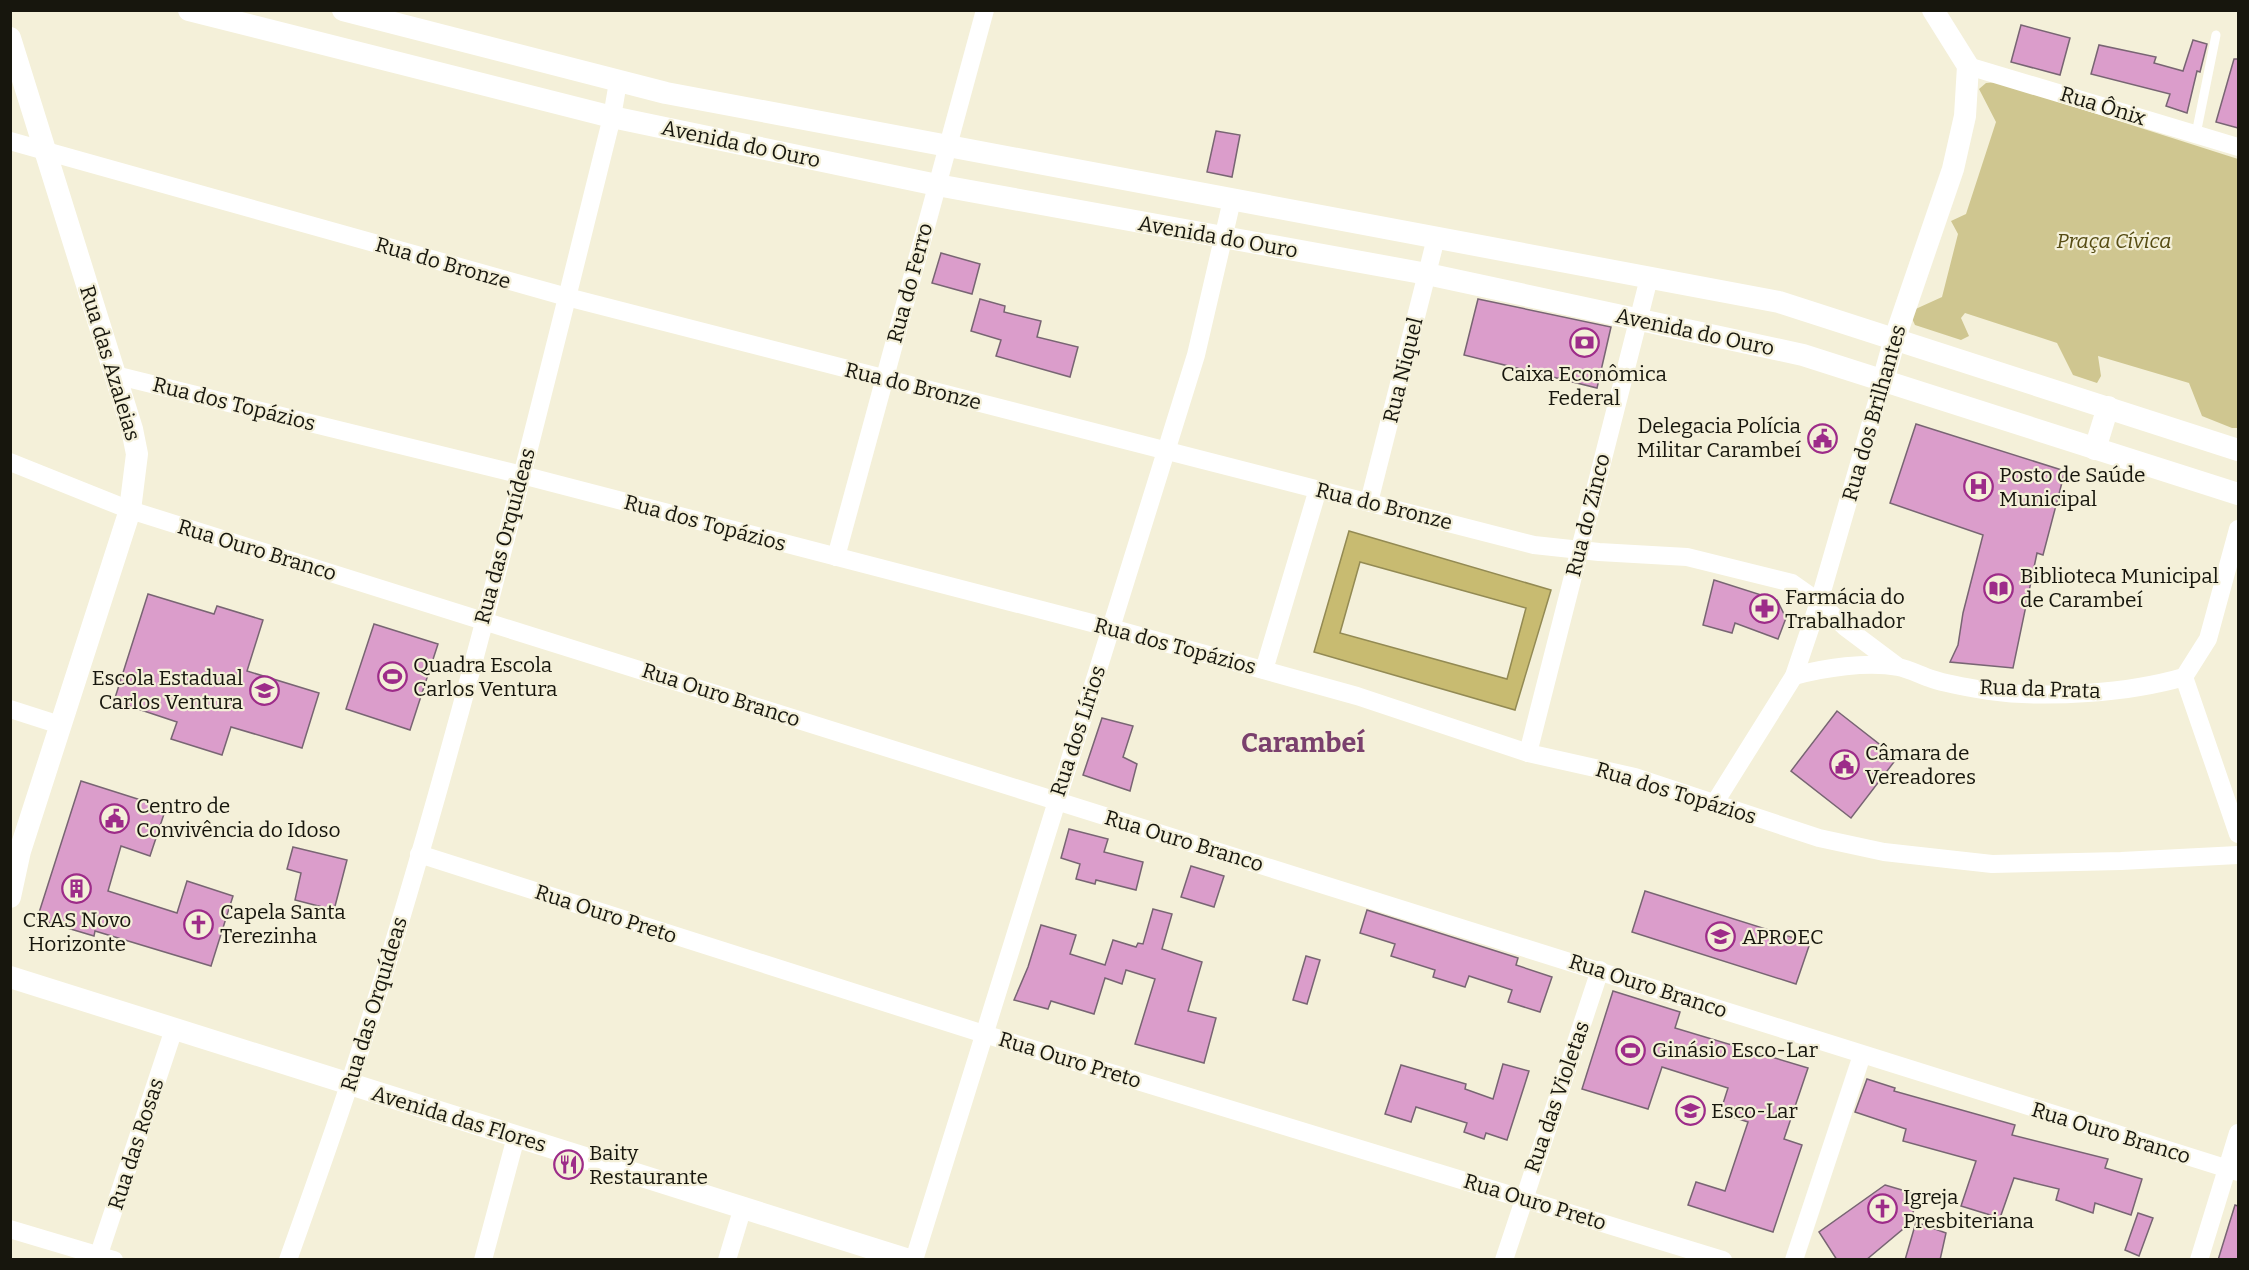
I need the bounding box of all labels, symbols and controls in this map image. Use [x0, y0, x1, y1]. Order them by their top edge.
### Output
street label: Rua Ônix [2057, 81, 2149, 131]
street label: Avenida do Ouro [659, 114, 823, 174]
street label: Avenida do Ouro [1136, 210, 1300, 264]
street label: Rua do Ferro [882, 220, 938, 346]
park label: Praça Cívica [2056, 228, 2172, 254]
street label: Rua do Bronze [372, 231, 514, 295]
street label: Rua das Azaleias [74, 282, 146, 444]
street label: Avenida do Ouro [1613, 302, 1777, 362]
street label: Rua Niquel [1377, 315, 1429, 425]
street label: Rua dos Brilhantes [1836, 322, 1912, 504]
bank icon: Caixa Econômica Federal [1568, 327, 1600, 359]
street label: Rua do Bronze [842, 356, 984, 416]
place label: Caixa Econômica Federal [1501, 361, 1667, 411]
street label: Rua dos Topázios [150, 371, 318, 437]
place label: Delegacia Polícia Militar Carambeí [1637, 413, 1802, 463]
public building icon: Delegacia Polícia Militar Carambeí [1806, 422, 1838, 454]
street label: Rua das Orquídeas [469, 445, 541, 627]
street label: Rua do Zinco [1560, 451, 1616, 579]
place label: Posto de Saúde Municipal [1999, 462, 2146, 512]
hospital icon: Posto de Saúde Municipal [1962, 471, 1994, 503]
street label: Rua do Bronze [1313, 476, 1455, 536]
street label: Rua dos Topázios [621, 489, 789, 557]
street label: Rua Ouro Branco [174, 513, 340, 587]
place label: Biblioteca Municipal de Carambeí [2020, 563, 2219, 613]
library icon: Biblioteca Municipal de Carambeí [1983, 572, 2015, 604]
place label: Farmácia do Trabalhador [1785, 584, 1905, 634]
pharmacy icon: Farmácia do Trabalhador [1748, 593, 1780, 625]
street label: Rua dos Topázios [1091, 612, 1259, 680]
place label: Quadra Escola Carlos Ventura [413, 652, 558, 702]
street label: Rua Ouro Branco [639, 657, 803, 733]
sports icon: Quadra Escola Carlos Ventura [376, 661, 408, 693]
street label: Rua dos Lírios [1045, 662, 1111, 800]
place label: Escola Estadual Carlos Ventura [92, 665, 244, 715]
school or university icon: Escola Estadual Carlos Ventura [248, 674, 280, 706]
street label: Rua da Prata [1979, 674, 2102, 704]
district label: Carambeí [1241, 727, 1365, 759]
place label: Câmara de Vereadores [1865, 740, 1976, 790]
public building icon: Câmara de Vereadores [1828, 749, 1860, 781]
street label: Rua dos Topázios [1592, 756, 1760, 830]
place label: Centro de Convivência do Idoso [136, 793, 341, 843]
public building icon: Centro de Convivência do Idoso [99, 802, 131, 834]
street label: Rua Ouro Branco [1101, 804, 1267, 878]
building icon: CRAS Novo Horizonte [61, 873, 93, 905]
street label: Rua Ouro Preto [532, 879, 680, 949]
place label: Capela Santa Terezinha [220, 899, 346, 949]
place label: CRAS Novo Horizonte [23, 907, 131, 957]
church icon: Capela Santa Terezinha [183, 908, 215, 940]
street label: Rua das Orquídeas [335, 914, 413, 1094]
school or university icon: APROEC [1705, 921, 1737, 953]
place label: APROEC [1742, 924, 1823, 950]
street label: Rua Ouro Branco [1566, 948, 1730, 1024]
street label: Rua das Violetas [1519, 1018, 1595, 1176]
street label: Rua Ouro Preto [996, 1026, 1144, 1094]
sports icon: Ginásio Esco-Lar [1615, 1034, 1647, 1066]
place label: Ginásio Esco-Lar [1652, 1037, 1818, 1063]
street label: Rua das Rosas [102, 1075, 170, 1213]
street label: Avenida das Flores [369, 1080, 549, 1158]
school or university icon: Esco-Lar [1674, 1095, 1706, 1127]
street label: Rua Ouro Branco [2028, 1096, 2194, 1170]
place label: Esco-Lar [1711, 1098, 1798, 1124]
place label: Baity Restaurante [589, 1140, 708, 1190]
restaurant icon: Baity Restaurante [552, 1149, 584, 1181]
street label: Rua Ouro Preto [1461, 1168, 1609, 1236]
place label: Igreja Presbiteriana [1903, 1184, 2035, 1234]
church icon: Igreja Presbiteriana [1866, 1193, 1898, 1225]

